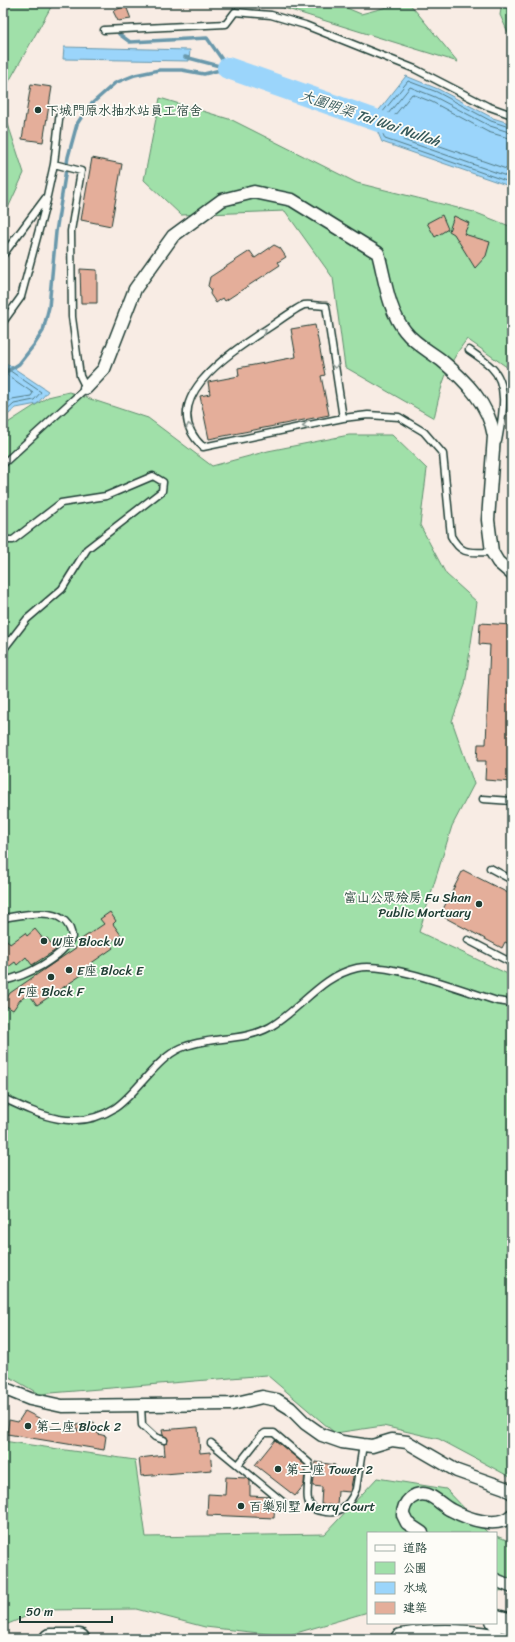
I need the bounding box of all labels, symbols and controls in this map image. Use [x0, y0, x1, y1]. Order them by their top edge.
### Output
water label: 大圍明渠 Tai Wai Nullah [297, 83, 444, 155]
place label: 下城門原水抽水站員工宿舍 [46, 99, 202, 122]
marker: 下城門原水抽水站員工宿舍 [33, 105, 43, 115]
one-way arrow [260, 328, 267, 336]
one-way arrow [330, 363, 339, 369]
one-way arrow [302, 422, 308, 430]
one-way arrow [185, 423, 193, 429]
place label: 富山公眾殮房 Fu Shan Public Mortuary [344, 886, 471, 924]
marker: 富山公眾殮房 Fu Shan Public Mortuary [474, 899, 484, 909]
place label: W座 Block W [52, 930, 125, 953]
marker: W座 Block W [39, 936, 49, 946]
place label: E座 Block E [77, 959, 144, 982]
marker: E座 Block E [64, 965, 74, 975]
marker: F座 Block F [46, 972, 56, 982]
place label: F座 Block F [18, 980, 85, 1003]
place label: 第二座 Block 2 [36, 1415, 122, 1438]
marker: 第二座 Block 2 [23, 1421, 33, 1431]
place label: 第二座 Tower 2 [286, 1458, 373, 1481]
marker: 第二座 Tower 2 [273, 1464, 283, 1474]
place label: 百樂別墅 Merry Court [249, 1495, 375, 1518]
marker: 百樂別墅 Merry Court [236, 1501, 246, 1511]
legend [367, 1532, 497, 1624]
text: 道路 [403, 1537, 427, 1559]
text: 公園 [403, 1557, 427, 1579]
text: 水域 [403, 1577, 427, 1599]
text: 建築 [403, 1597, 427, 1619]
scale bar [20, 1598, 112, 1624]
text: 50 m [26, 1601, 53, 1623]

